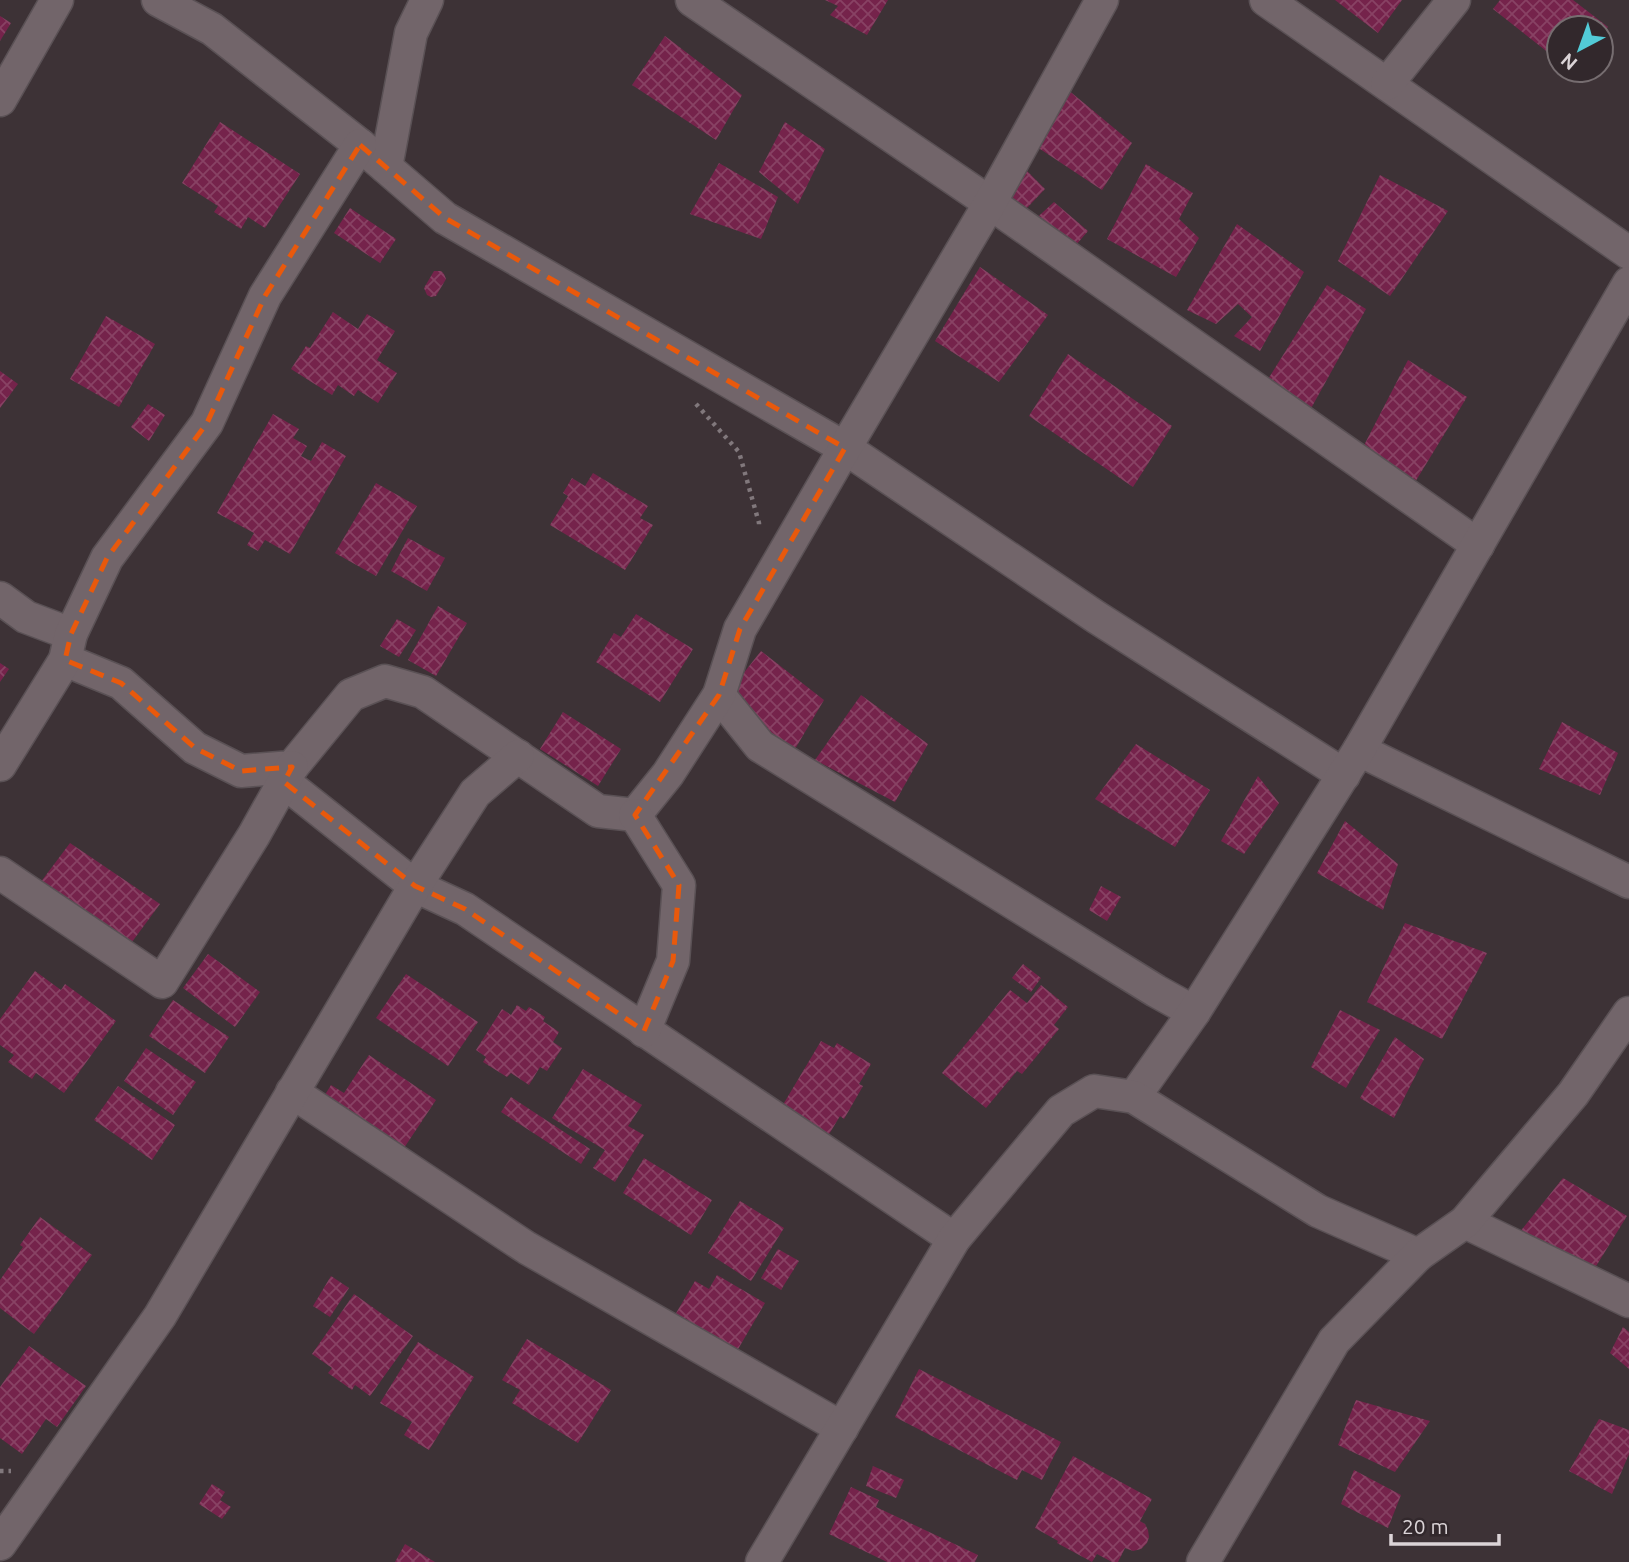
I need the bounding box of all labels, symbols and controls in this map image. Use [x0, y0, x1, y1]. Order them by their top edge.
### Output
north arrow [1545, 14, 1615, 84]
text: N [1556, 49, 1581, 75]
scale bar [1391, 1502, 1500, 1546]
text: 20 m [1402, 1514, 1449, 1538]

